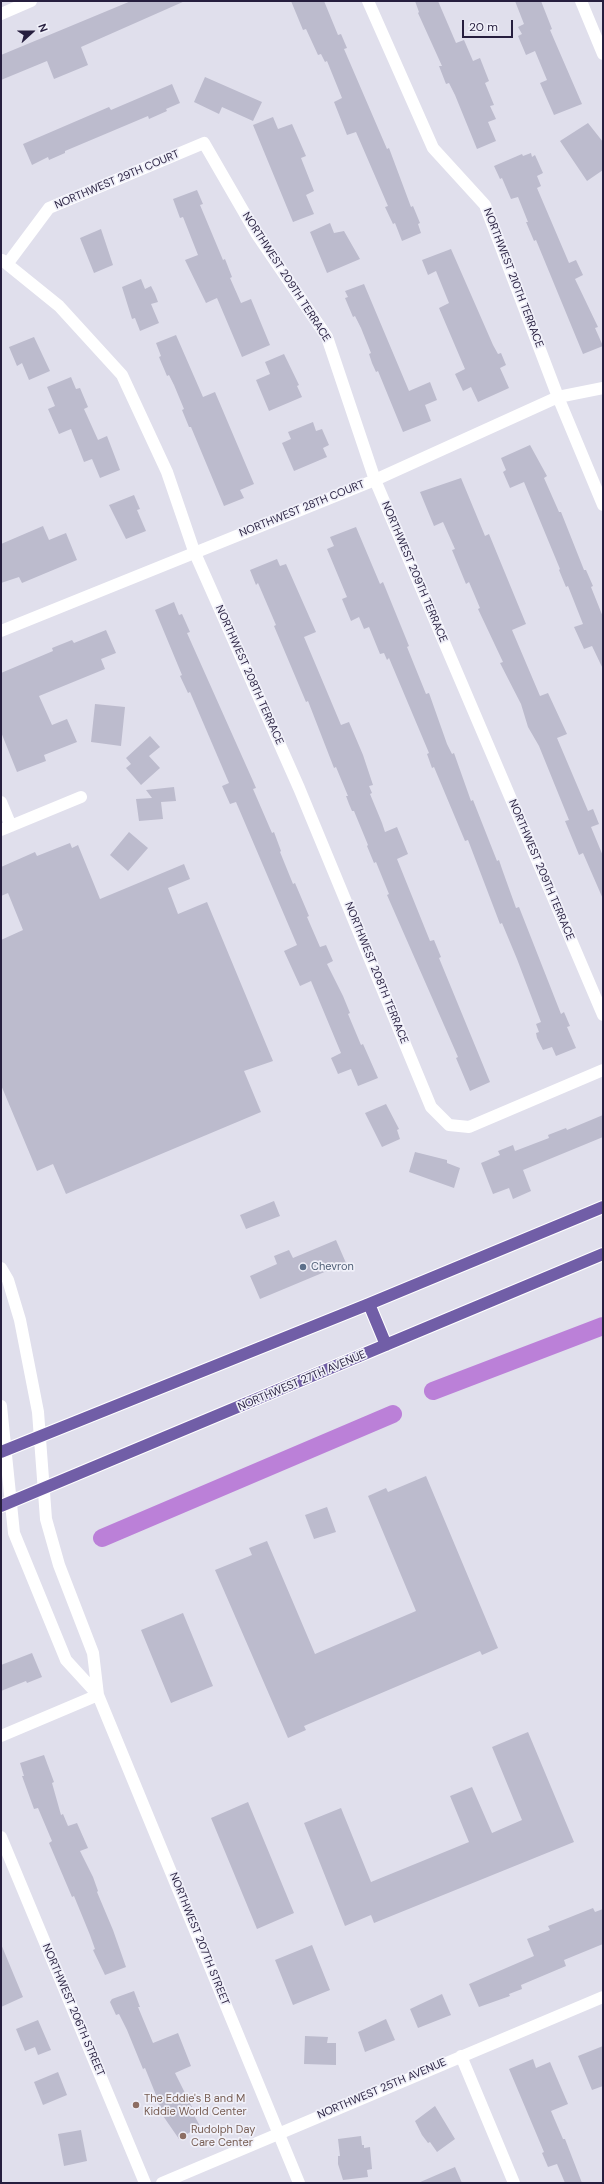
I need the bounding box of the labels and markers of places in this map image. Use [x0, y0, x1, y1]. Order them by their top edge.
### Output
place label: Chevron [311, 1260, 354, 1274]
marker: Chevron [298, 1262, 308, 1272]
place label: The Eddie's B and M Kiddie World Center [144, 2092, 247, 2118]
marker: The Eddie's B and M Kiddie World Center [131, 2100, 141, 2110]
place label: Rudolph Day Care Center [191, 2123, 255, 2149]
marker: Rudolph Day Care Center [178, 2131, 188, 2141]

